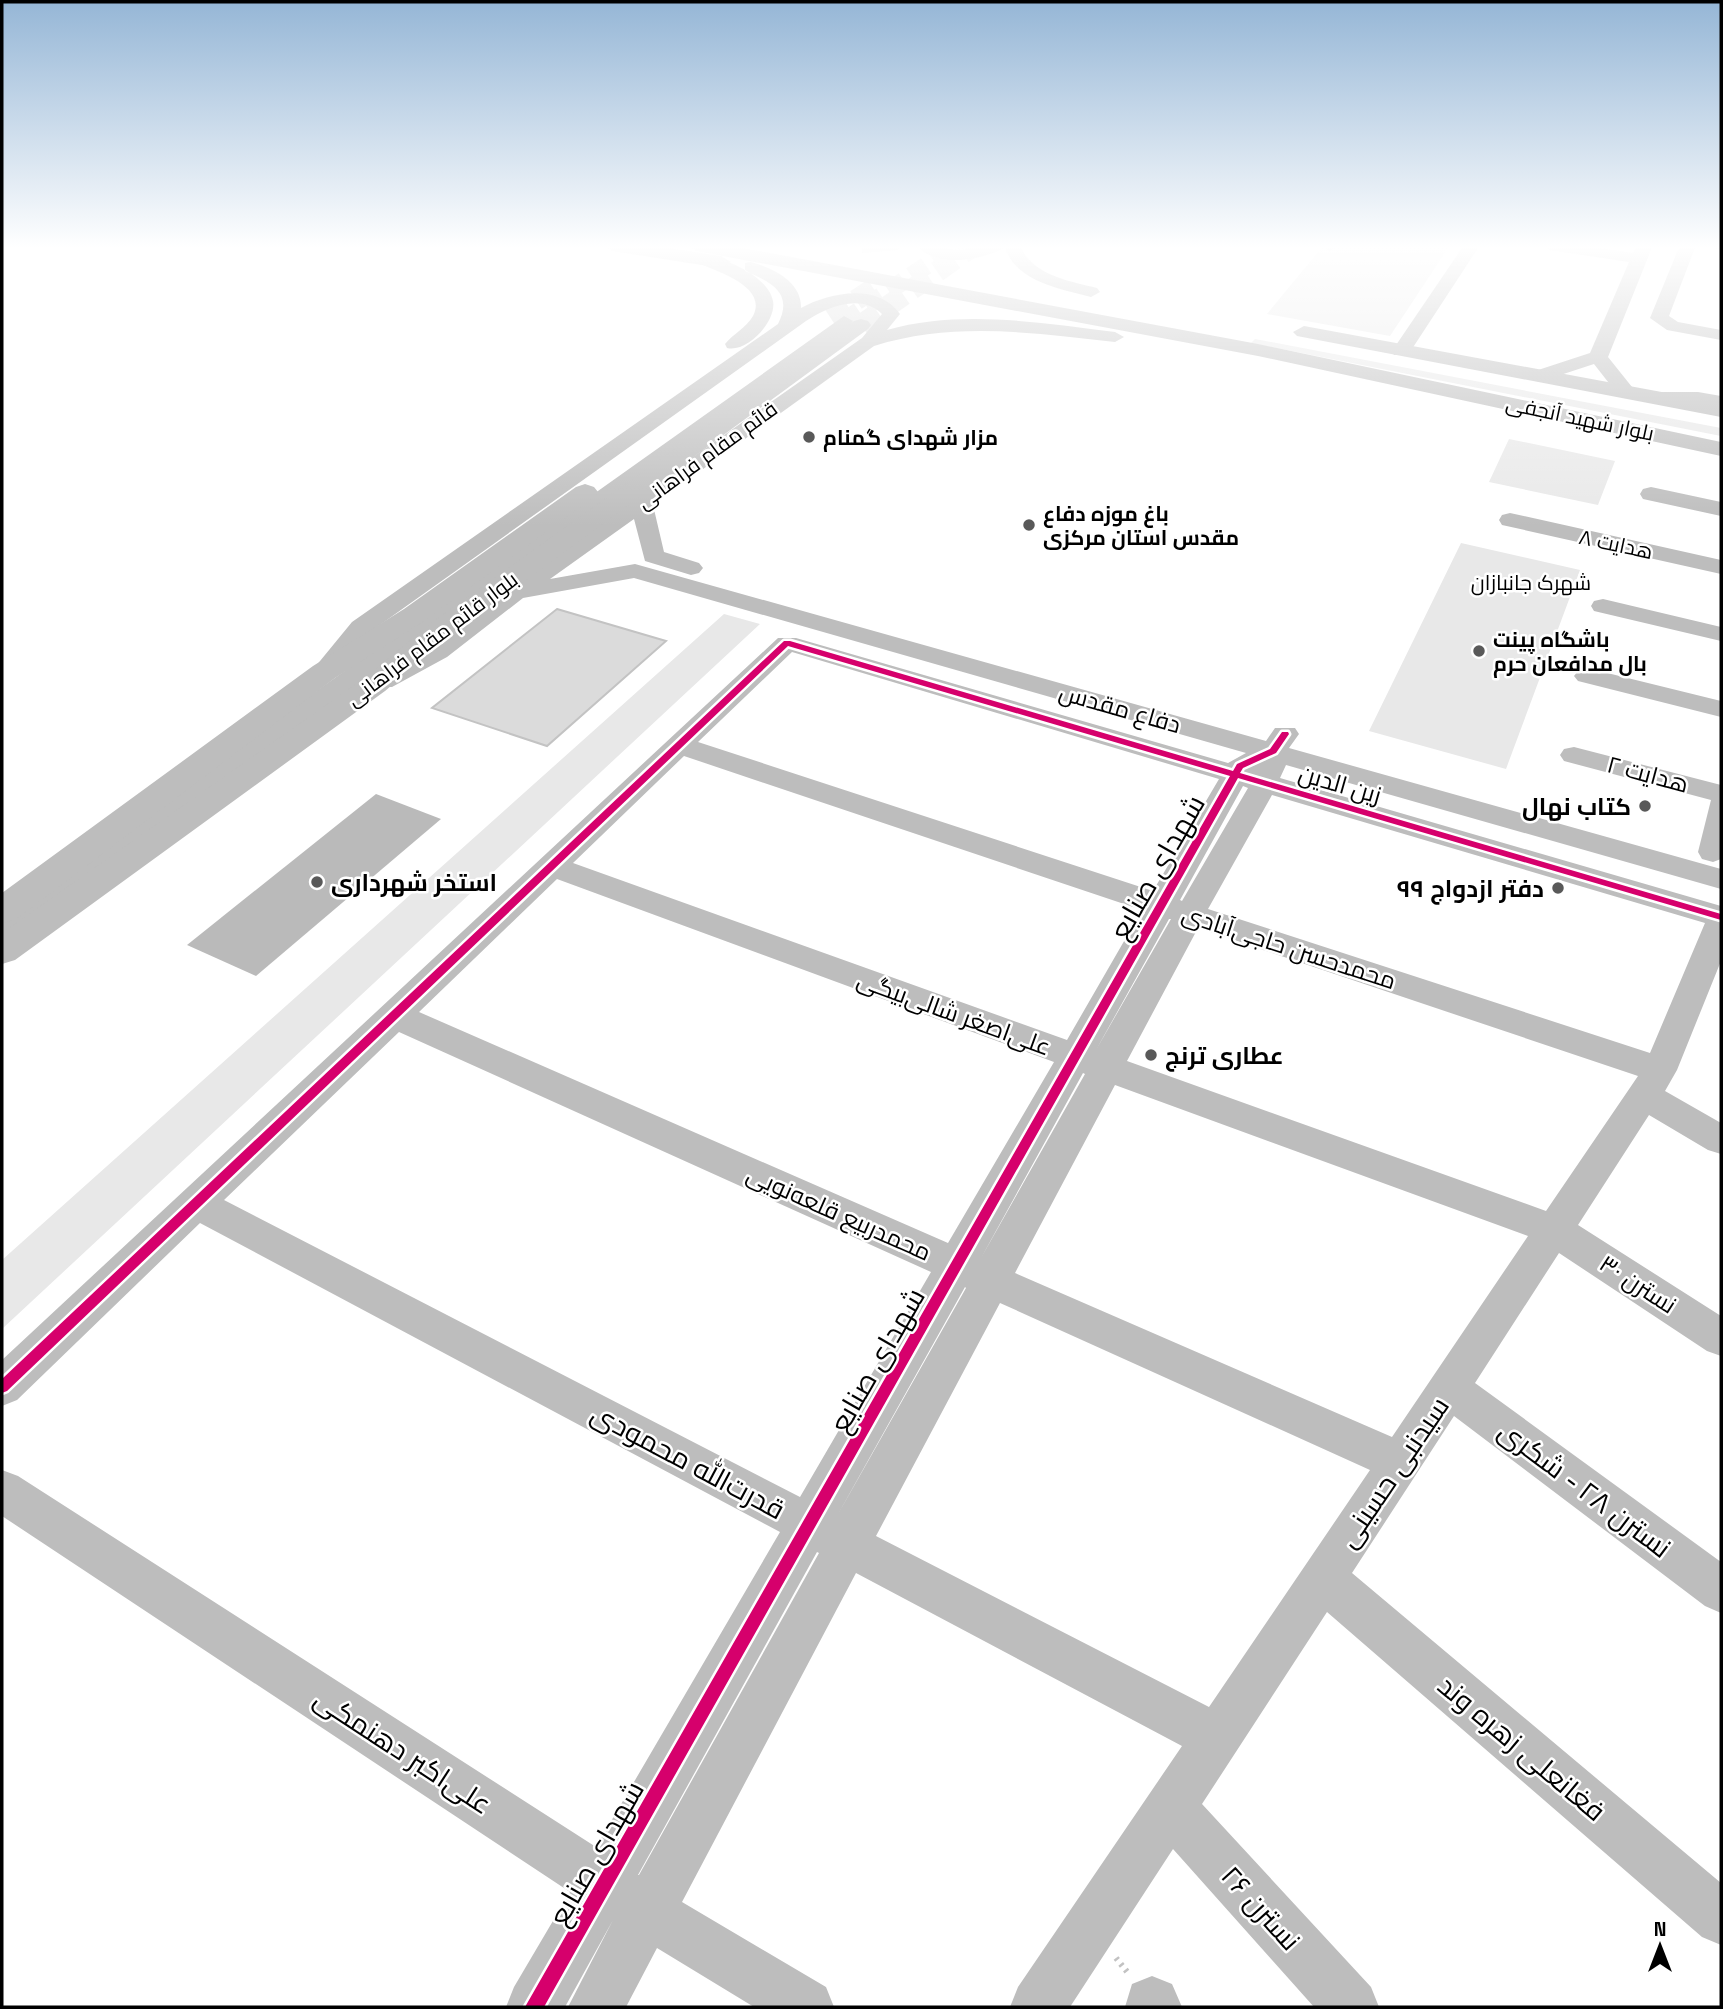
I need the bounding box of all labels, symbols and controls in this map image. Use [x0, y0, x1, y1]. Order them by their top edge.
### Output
street label: بلوار شهید آنجفی [1503, 389, 1657, 447]
street label: قائم مقام فراهانی [631, 395, 783, 516]
place label: مزار شهدای گمنام [823, 424, 998, 452]
marker: مزار شهدای گمنام [801, 429, 817, 445]
place label: باغ موزه دفاع مقدس استان مرکزی [1043, 500, 1239, 551]
marker: باغ موزه دفاع مقدس استان مرکزی [1021, 517, 1037, 533]
street label: هدایت ۸ [1577, 523, 1655, 565]
street label: بلوار قائم مقام فراهانی [341, 566, 524, 713]
district label: شهرک جانبازان [1471, 569, 1591, 596]
place label: باشگاه پینت بال مدافعان حرم [1493, 626, 1647, 678]
marker: باشگاه پینت بال مدافعان حرم [1471, 643, 1487, 659]
street label: دفاع مقدس [1055, 676, 1185, 741]
street label: هدایت ۲ [1604, 748, 1692, 800]
street label: زین الدین [1295, 757, 1385, 811]
street label: شهدای صنایع [1101, 788, 1214, 946]
place label: کتاب نهال [1522, 791, 1631, 822]
marker: کتاب نهال [1637, 798, 1653, 814]
place label: استخر شهرداری [331, 867, 497, 898]
place label: دفتر ازدواج ۹۹ [1397, 873, 1544, 905]
marker: استخر شهرداری [309, 874, 325, 890]
marker: دفتر ازدواج ۹۹ [1550, 880, 1566, 896]
street label: محمدحسن حاجی‌آبادی [1178, 898, 1400, 996]
street label: علی‌اصغر شالی‌بیگی [853, 964, 1055, 1062]
place label: عطاری ترنج [1165, 1040, 1284, 1072]
marker: عطاری ترنج [1143, 1047, 1159, 1063]
street label: محمدربیع قلعه‌نویی [741, 1158, 936, 1269]
street label: نسترن ۳۰ [1594, 1248, 1682, 1320]
street label: شهدای صنایع [821, 1281, 934, 1439]
street label: سیدنبی حسینی [1329, 1389, 1457, 1555]
street label: قدرت‌الله محمودی [585, 1395, 791, 1527]
street label: نسترن ۲۸ - شکری [1492, 1412, 1678, 1566]
street label: فغانعلی زهره وند [1431, 1667, 1613, 1829]
street label: علی‌اکبر دهنمکی [307, 1680, 499, 1822]
street label: شهدای صنایع [540, 1774, 653, 1932]
street label: نسترن ۲۶ [1213, 1858, 1309, 1958]
north arrow [1625, 1911, 1695, 1981]
text: N [1654, 1917, 1666, 1942]

